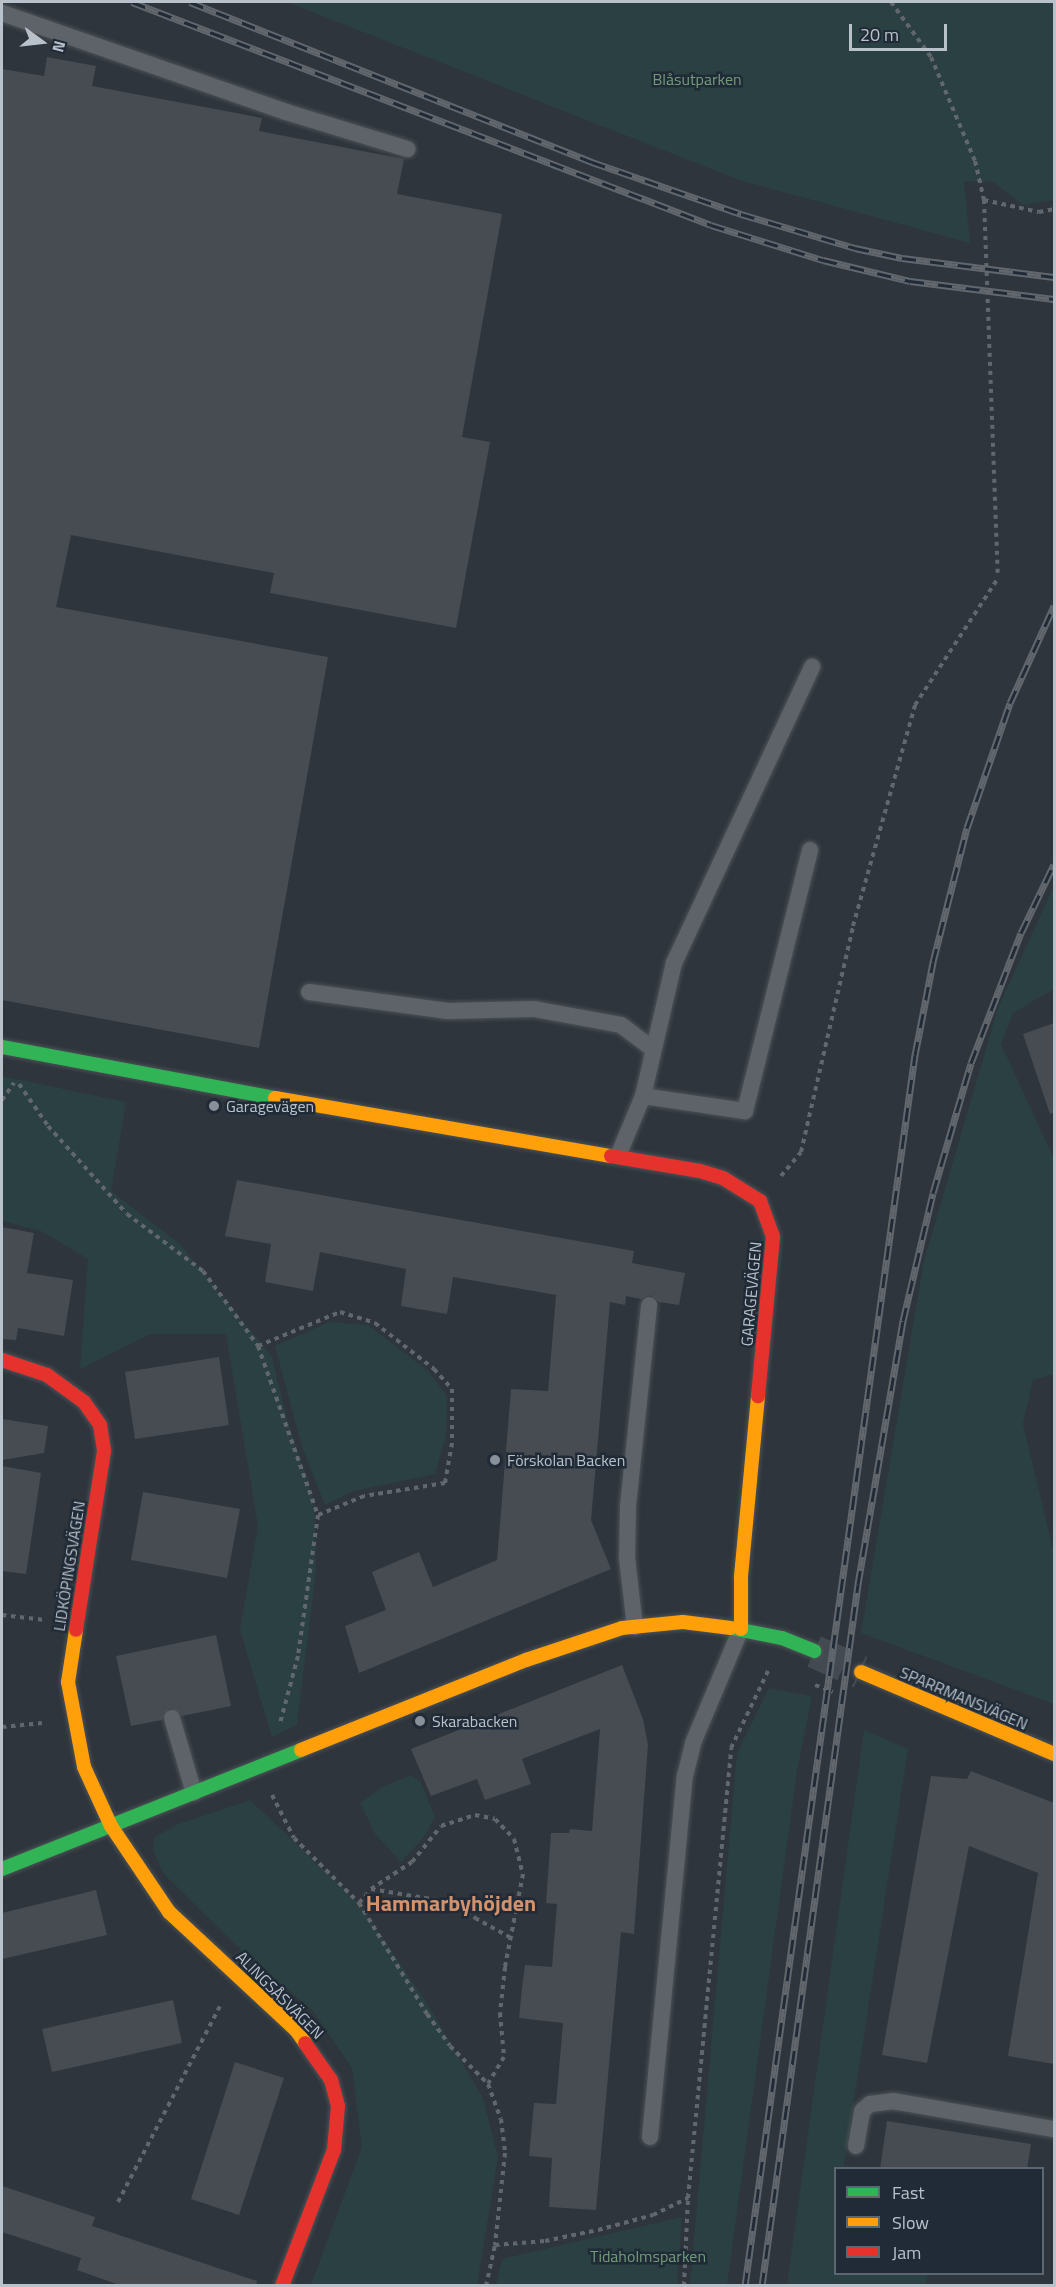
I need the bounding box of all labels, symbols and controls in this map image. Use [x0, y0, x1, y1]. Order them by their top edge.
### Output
north arrow [12, 12, 72, 72]
scale bar [852, 12, 950, 50]
text: 20 m [860, 21, 899, 48]
text: N [46, 38, 72, 55]
park label: Blåsutparken [652, 69, 742, 89]
place label: Garagevägen [226, 1096, 314, 1116]
marker: Garagevägen [207, 1099, 221, 1113]
street label: GARAGEVÄGEN [737, 1241, 765, 1347]
place label: Förskolan Backen [507, 1450, 625, 1470]
marker: Förskolan Backen [488, 1453, 502, 1467]
street label: LIDKÖPINGSVÄGEN [49, 1499, 89, 1633]
street label: SPARRMANSVÄGEN [897, 1662, 1031, 1734]
place label: Skarabacken [432, 1711, 517, 1731]
marker: Skarabacken [413, 1714, 427, 1728]
district label: Hammarbyhöjden [366, 1891, 536, 1917]
street label: ALINGSÅSVÄGEN [232, 1947, 328, 2043]
legend [834, 2167, 1044, 2275]
text: Fast [892, 2179, 925, 2206]
text: Slow [892, 2209, 929, 2236]
text: Jam [892, 2239, 921, 2266]
park label: Tidaholmsparken [590, 2246, 706, 2266]

